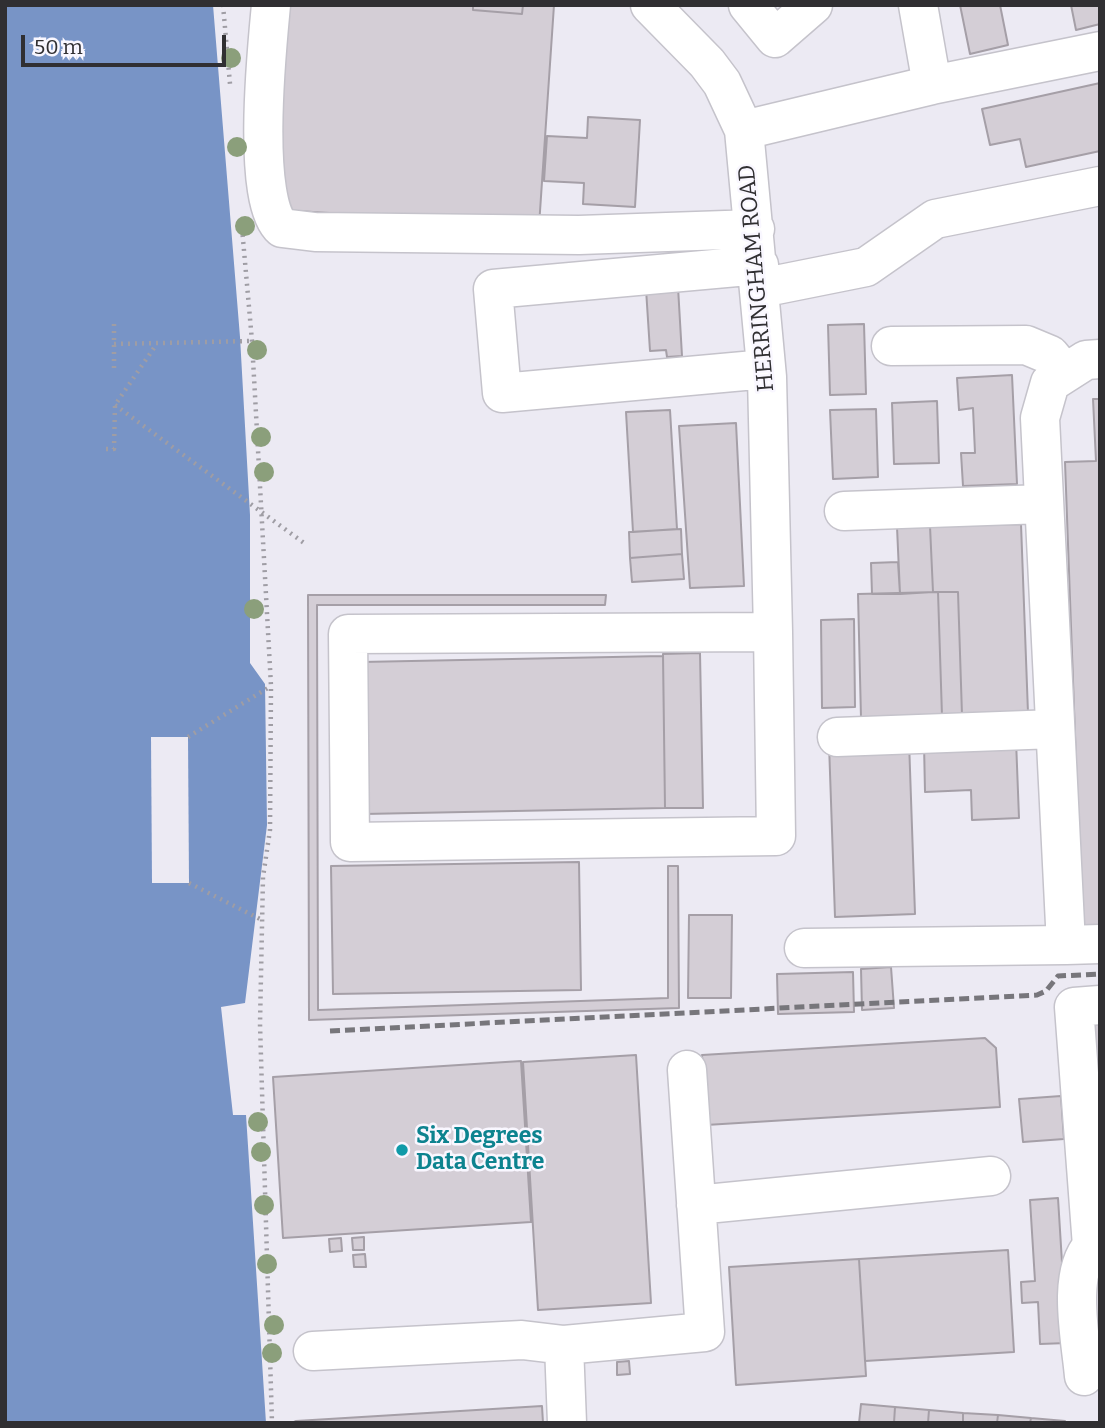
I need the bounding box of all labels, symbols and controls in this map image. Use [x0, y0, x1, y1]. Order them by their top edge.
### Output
scale bar [24, 21, 229, 65]
text: 50 m [34, 34, 83, 60]
street label: HERRINGHAM ROAD [733, 163, 781, 393]
place label: Six Degrees Data Centre [416, 1123, 544, 1177]
marker: Six Degrees Data Centre [394, 1142, 410, 1158]

